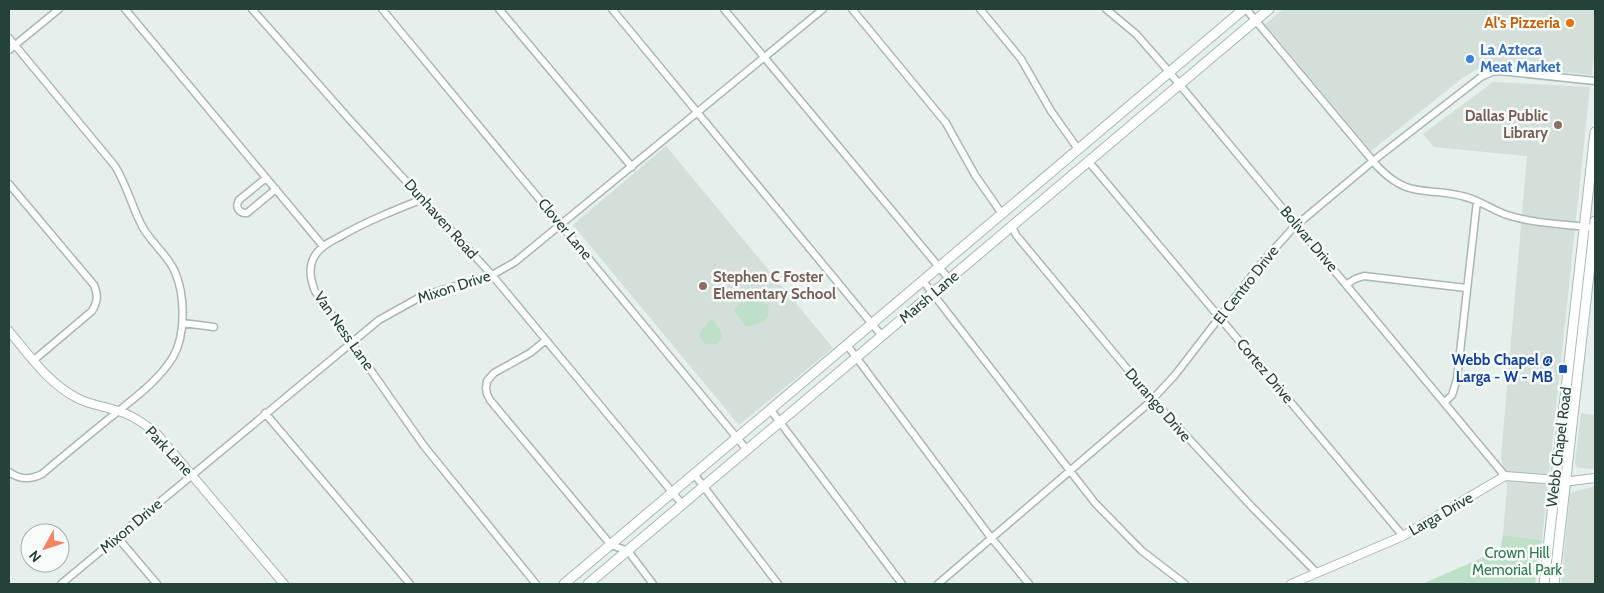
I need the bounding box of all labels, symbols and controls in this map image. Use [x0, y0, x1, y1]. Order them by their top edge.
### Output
place label: Al's Pizzeria [1484, 14, 1561, 32]
marker: Al's Pizzeria [1564, 17, 1576, 29]
place label: La Azteca Meat Market [1480, 41, 1561, 76]
marker: La Azteca Meat Market [1464, 53, 1476, 65]
place label: Dallas Public Library [1465, 107, 1549, 142]
marker: Dallas Public Library [1552, 119, 1564, 131]
street label: Dunhaven Road [400, 175, 482, 263]
street label: Clover Lane [534, 195, 596, 264]
street label: Bolivar Drive [1276, 203, 1342, 276]
street label: El Centro Drive [1210, 242, 1283, 328]
street label: Mixon Drive [415, 267, 493, 307]
street label: Marsh Lane [895, 267, 963, 327]
place label: Stephen C Foster Elementary School [713, 268, 836, 303]
marker: Stephen C Foster Elementary School [697, 280, 709, 292]
street label: Van Ness Lane [310, 288, 378, 374]
street label: Cortez Drive [1233, 335, 1297, 407]
place label: Webb Chapel @ Larga - W - MB [1452, 351, 1553, 386]
marker: Webb Chapel @ Larga - W - MB [1557, 363, 1569, 375]
street label: Durango Drive [1121, 365, 1195, 446]
street label: Webb Chapel Road [1543, 386, 1575, 508]
street label: Park Lane [142, 422, 197, 480]
street label: Larga Drive [1406, 488, 1477, 540]
street label: Mixon Drive [96, 495, 166, 557]
north arrow [20, 523, 70, 573]
park label: Crown Hill Memorial Park [1472, 544, 1562, 579]
text: N [25, 547, 45, 566]

